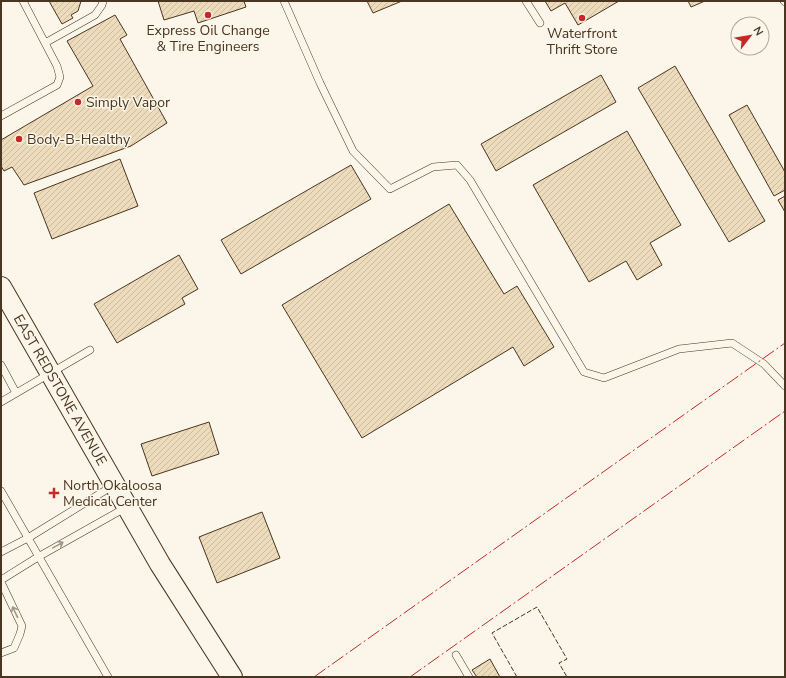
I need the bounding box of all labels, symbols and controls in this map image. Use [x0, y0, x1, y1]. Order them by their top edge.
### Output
marker: Express Oil Change & Tire Engineers [203, 10, 213, 20]
marker: Waterfront Thrift Store [577, 13, 587, 23]
north arrow [730, 16, 770, 56]
place label: Express Oil Change & Tire Engineers [146, 21, 270, 56]
place label: Waterfront Thrift Store [546, 24, 618, 59]
text: N [750, 24, 767, 38]
place label: Simply Vapor [86, 93, 170, 112]
marker: Simply Vapor [73, 97, 83, 107]
place label: Body-B-Healthy [27, 130, 131, 149]
marker: Body-B-Healthy [14, 134, 24, 144]
street label: EAST REDSTONE AVENUE [9, 311, 111, 469]
place label: North Okaloosa Medical Center [63, 476, 162, 511]
marker: North Okaloosa Medical Center [48, 487, 60, 499]
one-way arrow [52, 541, 64, 549]
one-way arrow [11, 606, 18, 618]

